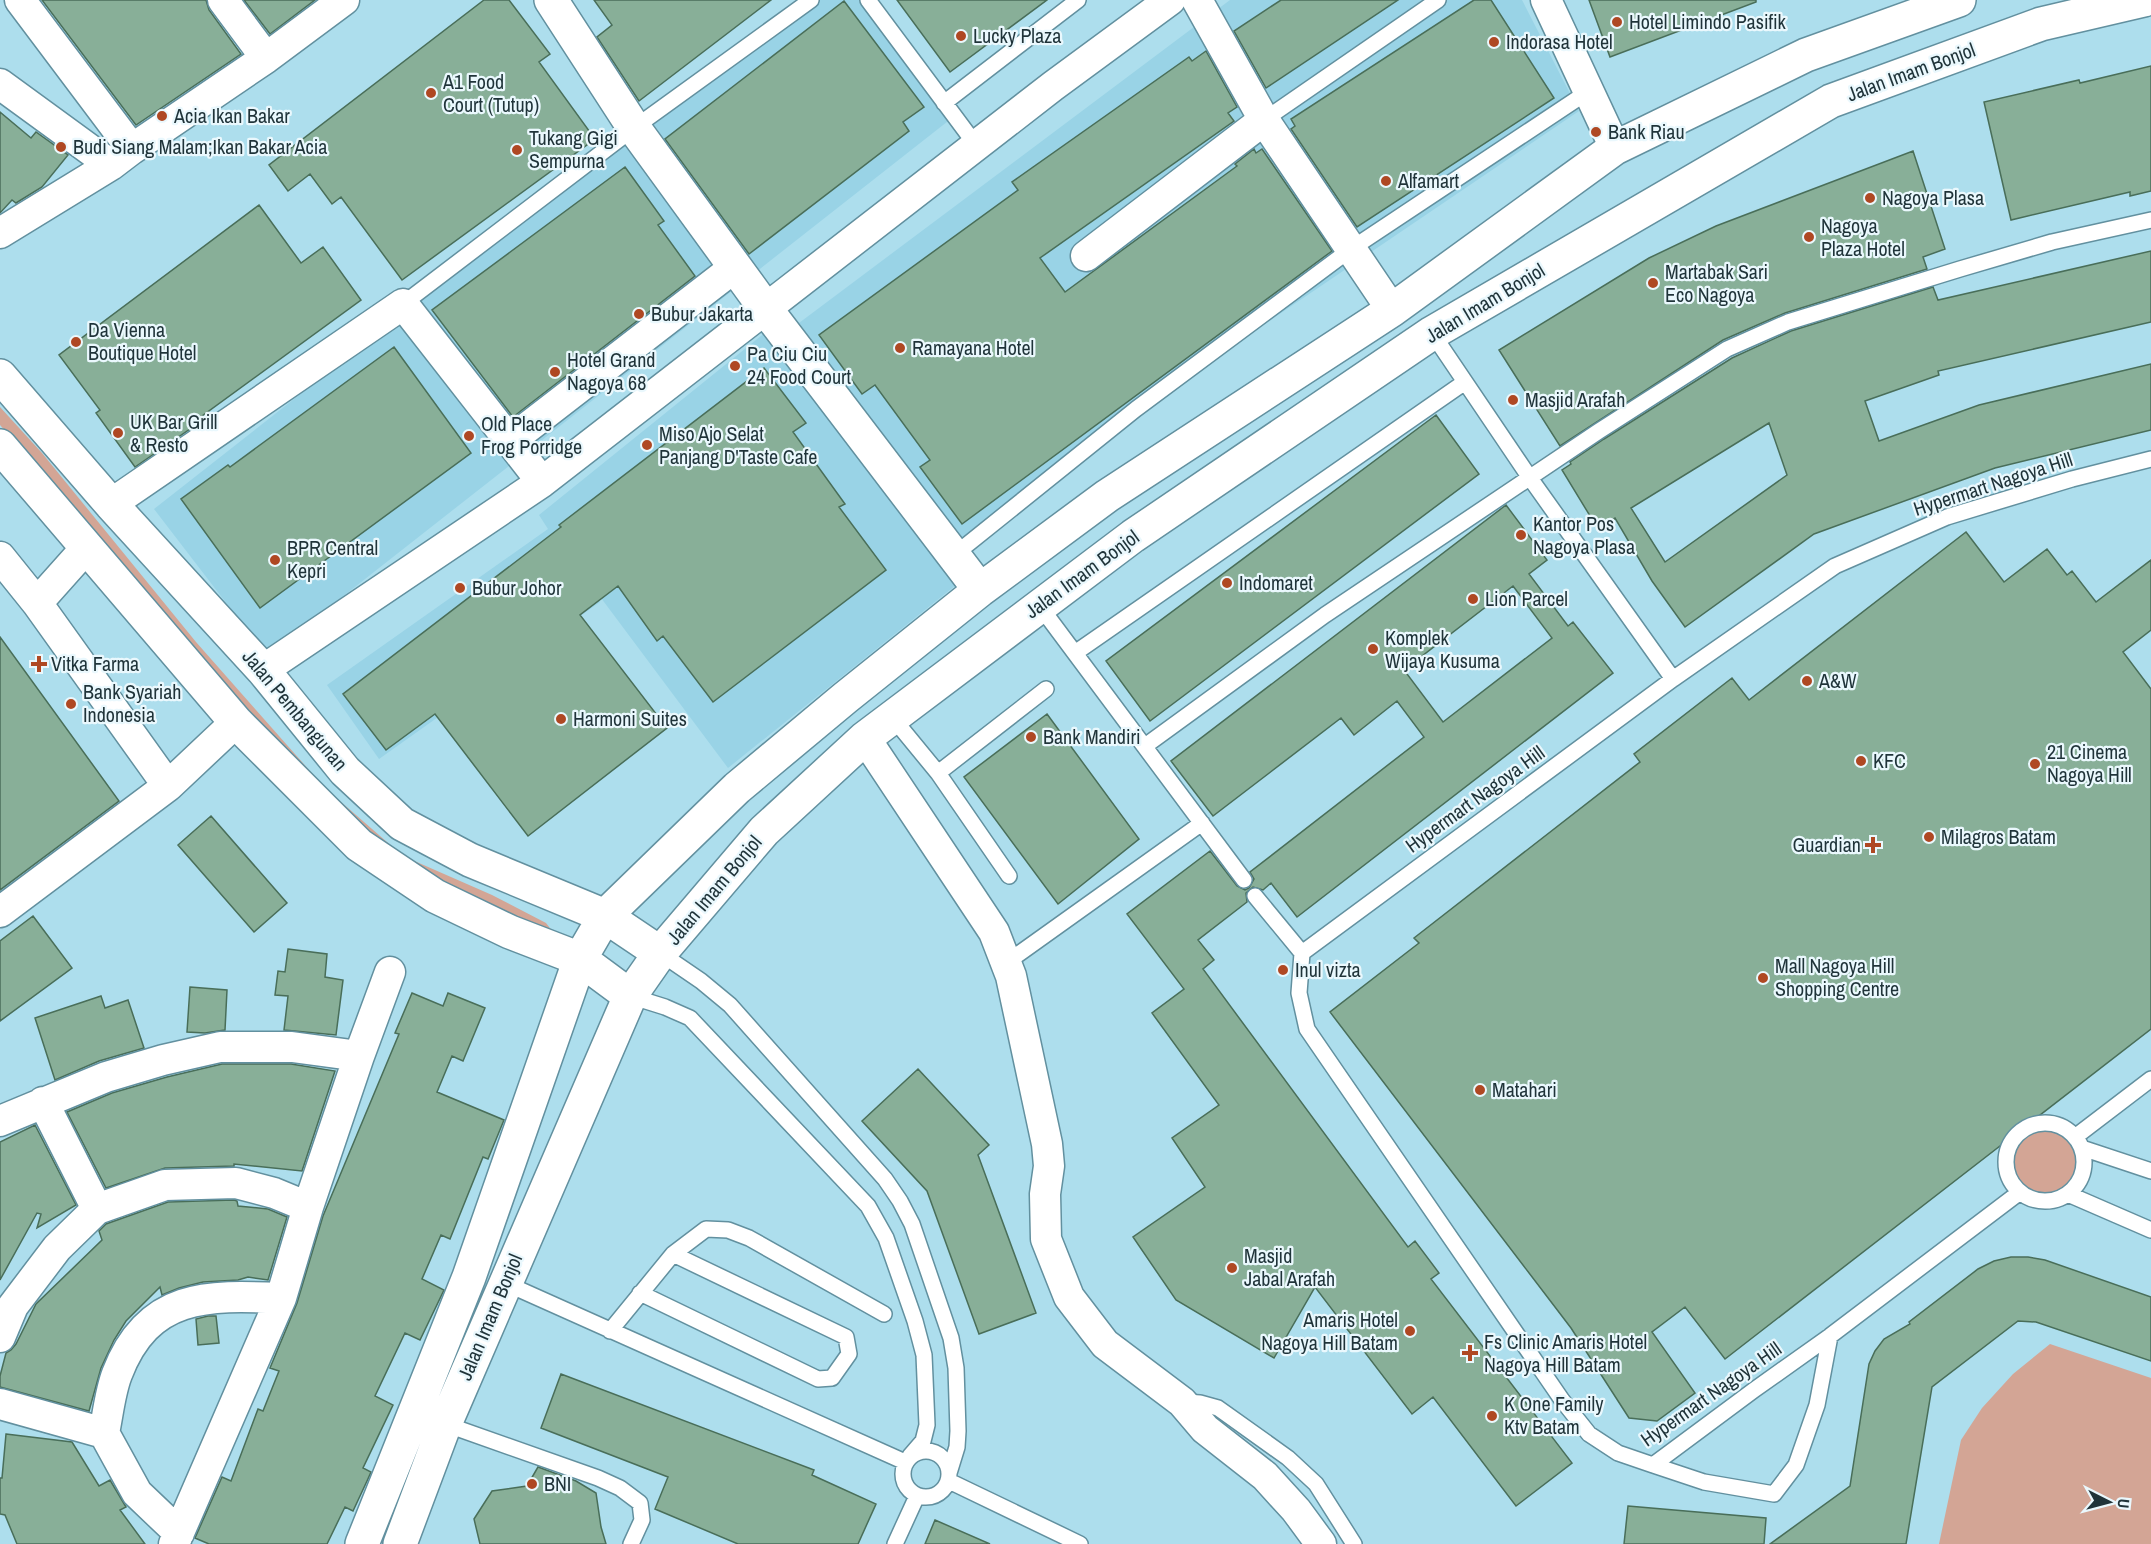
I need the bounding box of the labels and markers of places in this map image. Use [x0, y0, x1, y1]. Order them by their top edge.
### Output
place label: Hotel Limindo Pasifik [1629, 8, 1787, 35]
marker: Hotel Limindo Pasifik [1610, 15, 1624, 29]
place label: Lucky Plaza [973, 22, 1061, 49]
place label: Indorasa Hotel [1506, 28, 1613, 55]
marker: Lucky Plaza [954, 29, 968, 43]
marker: Indorasa Hotel [1487, 35, 1501, 49]
place label: A1 Food Court (Tutup) [442, 68, 539, 118]
marker: A1 Food Court (Tutup) [424, 86, 438, 100]
place label: Acia Ikan Bakar [173, 102, 290, 129]
marker: Acia Ikan Bakar [155, 109, 169, 123]
place label: Bank Riau [1608, 118, 1685, 145]
place label: Tukang Gigi Sempurna [529, 124, 618, 174]
marker: Bank Riau [1589, 125, 1603, 139]
place label: Budi Siang Malam;Ikan Bakar Acia [73, 133, 327, 160]
marker: Budi Siang Malam;Ikan Bakar Acia [54, 140, 68, 154]
marker: Tukang Gigi Sempurna [510, 143, 524, 157]
place label: Alfamart [1397, 167, 1460, 194]
marker: Alfamart [1379, 174, 1393, 188]
place label: Nagoya Plasa [1882, 184, 1984, 211]
marker: Nagoya Plasa [1863, 191, 1877, 205]
place label: Nagoya Plaza Hotel [1821, 212, 1905, 262]
marker: Nagoya Plaza Hotel [1802, 230, 1816, 244]
place label: Martabak Sari Eco Nagoya [1665, 258, 1768, 308]
marker: Martabak Sari Eco Nagoya [1646, 276, 1660, 290]
place label: Bubur Jakarta [651, 300, 753, 327]
marker: Bubur Jakarta [632, 307, 646, 321]
place label: Da Vienna Boutique Hotel [88, 316, 197, 366]
place label: Ramayana Hotel [912, 334, 1034, 361]
marker: Da Vienna Boutique Hotel [69, 335, 83, 349]
place label: Pa Ciu Ciu 24 Food Court [747, 340, 851, 390]
marker: Ramayana Hotel [893, 341, 907, 355]
place label: Hotel Grand Nagoya 68 [567, 346, 655, 396]
marker: Pa Ciu Ciu 24 Food Court [728, 359, 742, 373]
marker: Hotel Grand Nagoya 68 [548, 365, 562, 379]
place label: Masjid Arafah [1525, 386, 1625, 413]
marker: Masjid Arafah [1506, 393, 1520, 407]
place label: UK Bar Grill & Resto [130, 408, 217, 458]
place label: Old Place Frog Porridge [481, 410, 582, 460]
place label: Miso Ajo Selat Panjang D'Taste Cafe [659, 420, 817, 470]
marker: UK Bar Grill & Resto [111, 426, 125, 440]
marker: Old Place Frog Porridge [462, 429, 476, 443]
marker: Miso Ajo Selat Panjang D'Taste Cafe [640, 438, 654, 452]
place label: Kantor Pos Nagoya Plasa [1533, 510, 1635, 560]
marker: Kantor Pos Nagoya Plasa [1514, 528, 1528, 542]
place label: BPR Central Kepri [287, 534, 378, 584]
marker: BPR Central Kepri [268, 553, 282, 567]
place label: Indomaret [1239, 569, 1313, 596]
place label: Bubur Johor [472, 574, 562, 601]
marker: Indomaret [1220, 576, 1234, 590]
marker: Bubur Johor [453, 581, 467, 595]
place label: Lion Parcel [1485, 585, 1568, 612]
marker: Lion Parcel [1466, 592, 1480, 606]
place label: Komplek Wijaya Kusuma [1385, 624, 1500, 674]
marker: Komplek Wijaya Kusuma [1366, 642, 1380, 656]
place label: Vitka Farma [51, 650, 139, 677]
marker: Vitka Farma [32, 657, 46, 671]
place label: A&W [1818, 667, 1857, 694]
marker: A&W [1800, 674, 1814, 688]
place label: Bank Syariah Indonesia [83, 678, 181, 728]
marker: Bank Syariah Indonesia [64, 697, 78, 711]
place label: Harmoni Suites [573, 705, 687, 732]
marker: Harmoni Suites [554, 712, 568, 726]
place label: Bank Mandiri [1043, 723, 1141, 750]
marker: Bank Mandiri [1024, 730, 1038, 744]
place label: 21 Cinema Nagoya Hill [2047, 738, 2132, 788]
place label: KFC [1873, 747, 1906, 774]
marker: KFC [1854, 754, 1868, 768]
marker: 21 Cinema Nagoya Hill [2028, 757, 2042, 771]
place label: Milagros Batam [1941, 823, 2056, 850]
marker: Milagros Batam [1922, 830, 1936, 844]
place label: Guardian [1793, 831, 1861, 858]
marker: Guardian [1866, 838, 1880, 852]
place label: Mall Nagoya Hill Shopping Centre [1775, 952, 1899, 1002]
place label: Inul vizta [1295, 956, 1361, 983]
marker: Inul vizta [1276, 963, 1290, 977]
marker: Mall Nagoya Hill Shopping Centre [1756, 971, 1770, 985]
place label: Matahari [1492, 1076, 1557, 1103]
marker: Matahari [1473, 1083, 1487, 1097]
place label: Masjid Jabal Arafah [1244, 1242, 1335, 1292]
marker: Masjid Jabal Arafah [1225, 1261, 1239, 1275]
place label: Amaris Hotel Nagoya Hill Batam [1261, 1306, 1398, 1356]
marker: Amaris Hotel Nagoya Hill Batam [1403, 1324, 1417, 1338]
place label: Fs Clinic Amaris Hotel Nagoya Hill Batam [1484, 1328, 1647, 1378]
marker: Fs Clinic Amaris Hotel Nagoya Hill Batam [1461, 1344, 1479, 1362]
place label: K One Family Ktv Batam [1504, 1390, 1604, 1440]
marker: K One Family Ktv Batam [1485, 1409, 1499, 1423]
place label: BNI [544, 1470, 571, 1497]
marker: BNI [525, 1477, 539, 1491]

